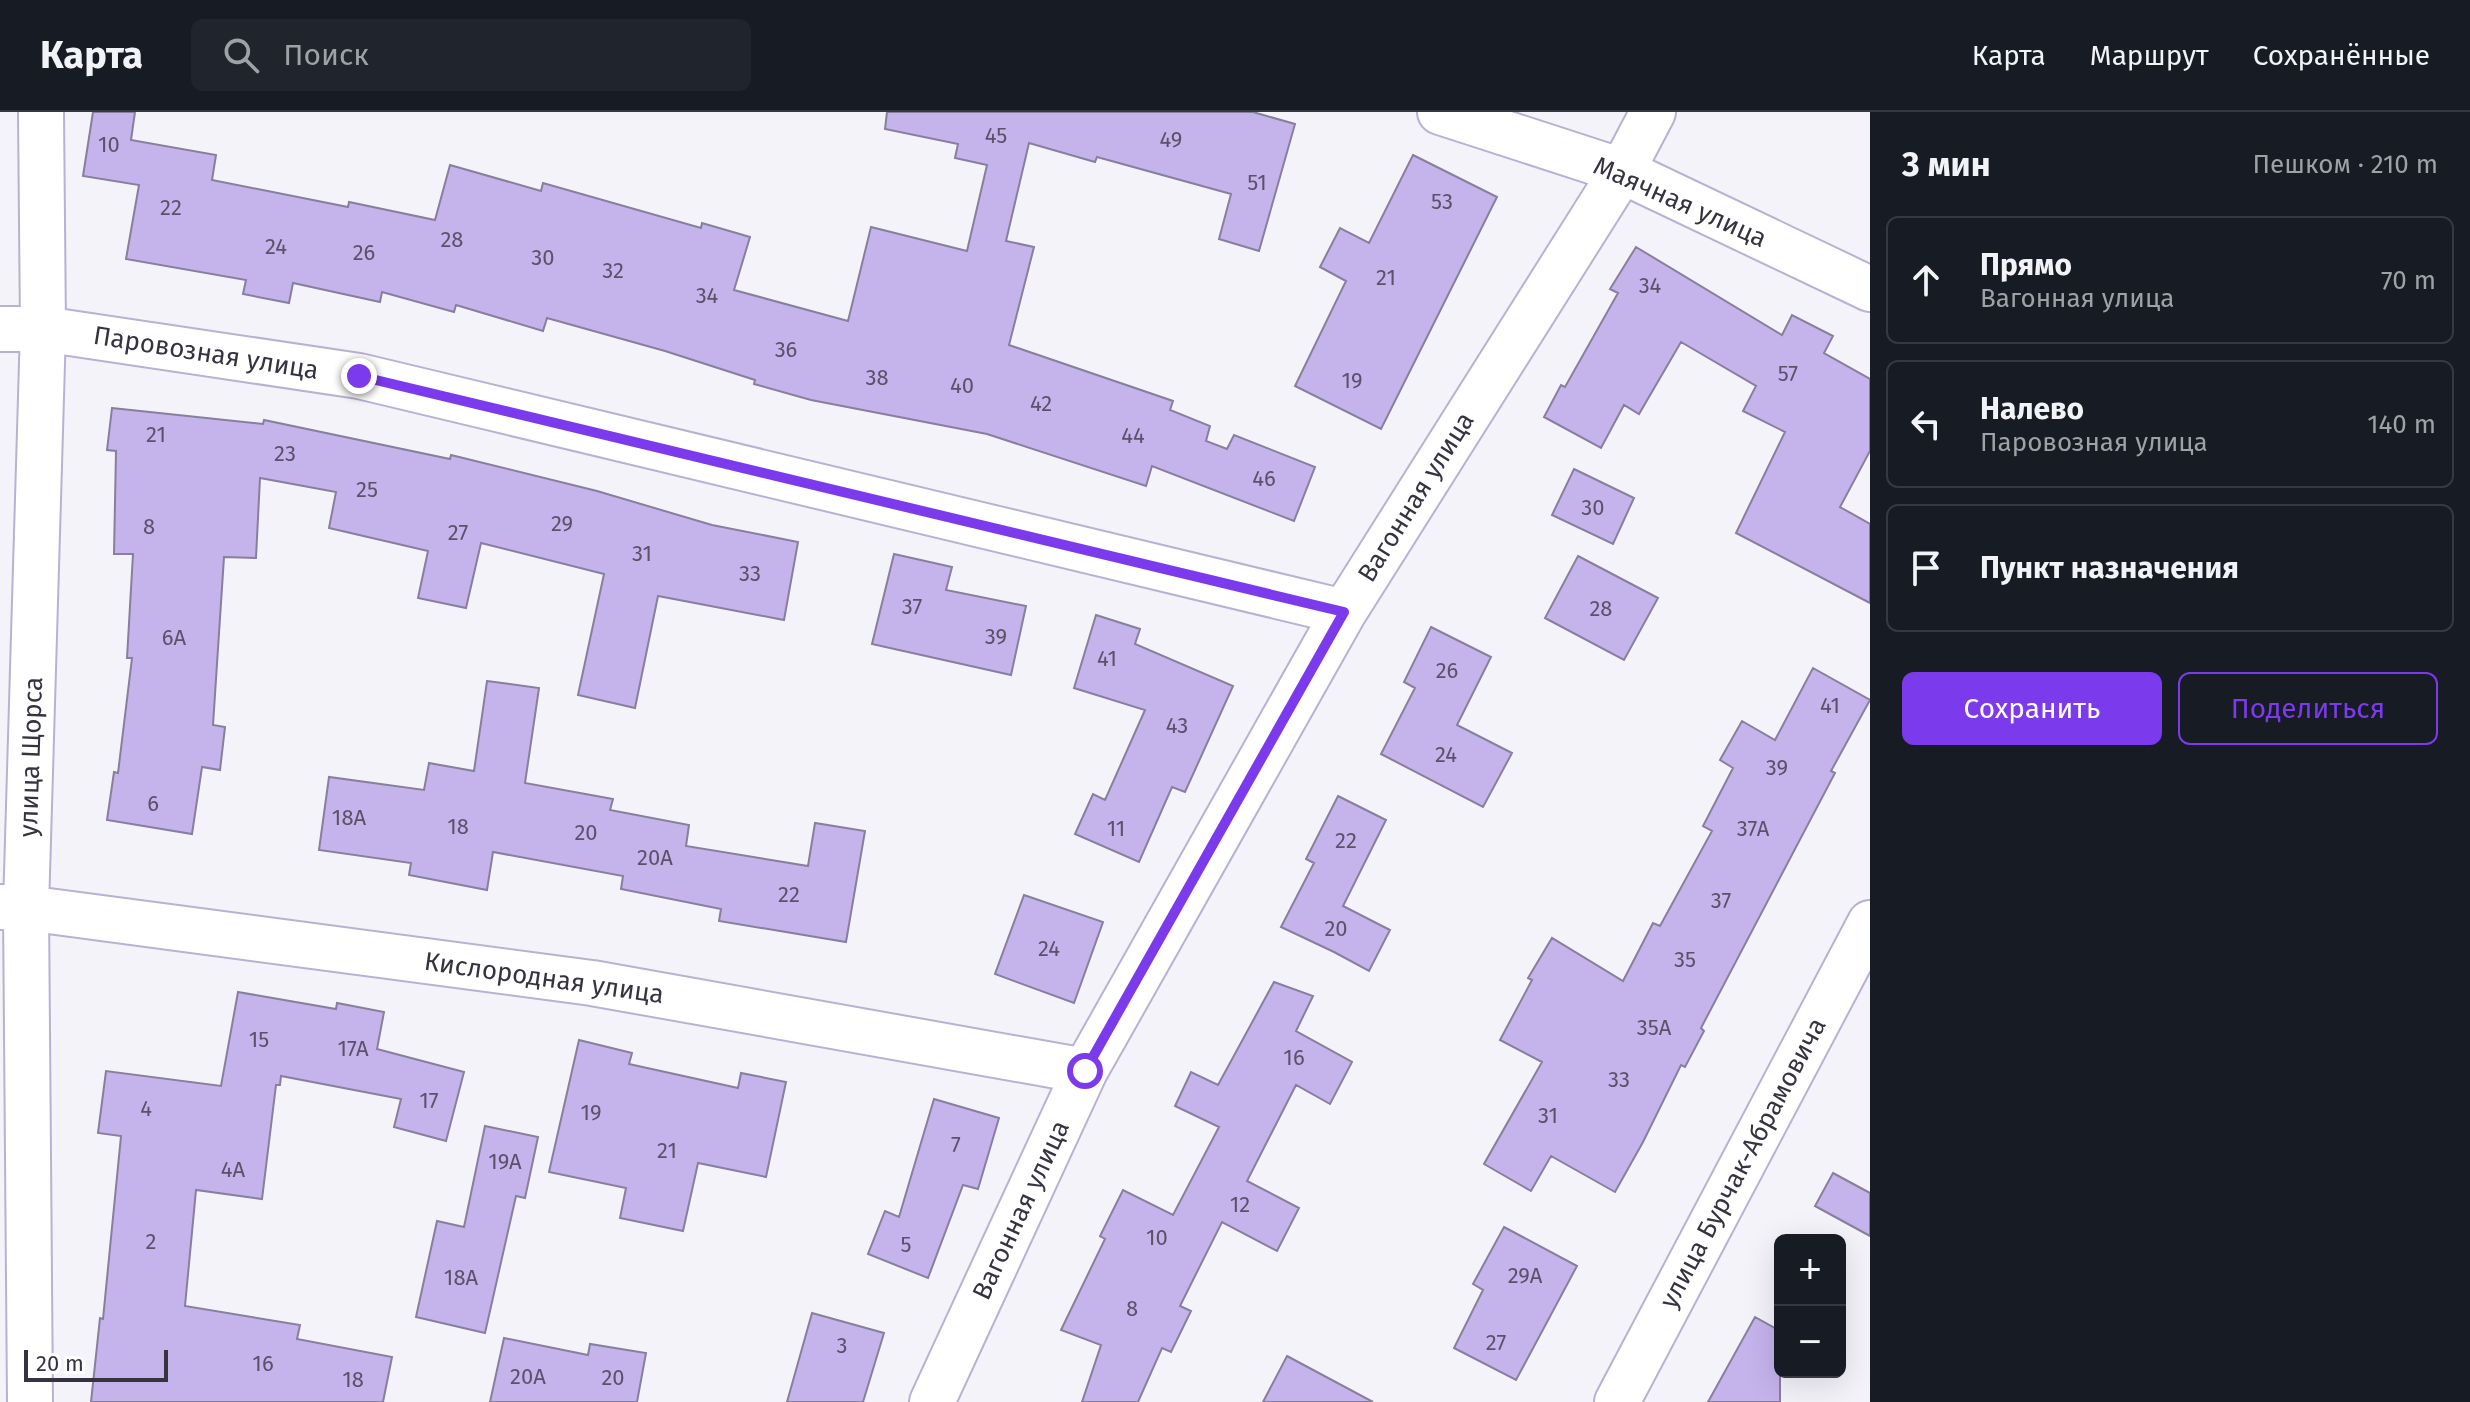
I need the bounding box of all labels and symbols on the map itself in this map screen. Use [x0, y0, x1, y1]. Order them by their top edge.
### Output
house number: 45 [985, 122, 1007, 149]
house number: 49 [1160, 126, 1182, 153]
house number: 10 [98, 131, 120, 158]
street label: Маячная улица [1589, 150, 1771, 254]
house number: 51 [1247, 169, 1267, 196]
house number: 53 [1431, 188, 1453, 215]
house number: 22 [160, 194, 182, 221]
house number: 28 [440, 226, 464, 253]
house number: 24 [265, 233, 287, 260]
house number: 26 [353, 239, 375, 266]
house number: 30 [531, 244, 555, 271]
house number: 32 [602, 257, 624, 284]
house number: 21 [1376, 264, 1396, 291]
house number: 34 [1639, 272, 1662, 299]
house number: 34 [696, 282, 719, 309]
street label: Паровозная улица [91, 320, 321, 386]
house number: 36 [775, 336, 797, 363]
route end [341, 358, 377, 394]
house number: 57 [1778, 360, 1798, 387]
house number: 38 [865, 364, 889, 391]
house number: 19 [1341, 367, 1363, 394]
house number: 40 [950, 372, 974, 399]
house number: 42 [1030, 390, 1052, 417]
street label: Вагонная улица [1351, 406, 1481, 588]
house number: 21 [146, 421, 166, 448]
house number: 44 [1121, 422, 1145, 449]
house number: 23 [274, 440, 296, 467]
house number: 46 [1252, 465, 1276, 492]
house number: 25 [356, 476, 378, 503]
house number: 30 [1581, 494, 1605, 521]
house number: 29 [551, 510, 573, 537]
house number: 8 [143, 513, 155, 540]
house number: 27 [448, 519, 468, 546]
house number: 31 [632, 540, 652, 567]
house number: 33 [739, 560, 761, 587]
house number: 37 [902, 593, 923, 620]
house number: 28 [1589, 595, 1613, 622]
house number: 39 [985, 623, 1007, 650]
house number: 6А [162, 624, 187, 651]
house number: 41 [1097, 645, 1117, 672]
house number: 26 [1436, 657, 1458, 684]
street label: улица Щорса [13, 676, 49, 838]
house number: 41 [1820, 692, 1840, 719]
house number: 43 [1166, 712, 1188, 739]
house number: 24 [1435, 741, 1457, 768]
house number: 39 [1766, 754, 1788, 781]
house number: 6 [147, 790, 159, 817]
house number: 18А [332, 804, 367, 831]
house number: 18 [447, 813, 469, 840]
house number: 11 [1107, 815, 1125, 842]
house number: 37А [1737, 815, 1770, 842]
house number: 20 [574, 819, 598, 846]
house number: 22 [1335, 827, 1357, 854]
house number: 20А [637, 844, 673, 871]
house number: 22 [778, 881, 800, 908]
house number: 37 [1711, 887, 1732, 914]
house number: 20 [1324, 915, 1348, 942]
house number: 24 [1038, 935, 1060, 962]
street label: Кислородная улица [422, 946, 666, 1010]
house number: 35 [1674, 946, 1696, 973]
street label: улица Бурчак-Абрамовича [1653, 1012, 1833, 1314]
house number: 35А [1637, 1014, 1672, 1041]
house number: 15 [249, 1026, 269, 1053]
house number: 17А [337, 1035, 369, 1062]
house number: 16 [1283, 1044, 1305, 1071]
route start [1067, 1053, 1103, 1089]
house number: 33 [1608, 1066, 1630, 1093]
house number: 17 [419, 1087, 439, 1114]
house number: 4 [140, 1095, 152, 1122]
house number: 19 [580, 1099, 602, 1126]
house number: 31 [1538, 1102, 1558, 1129]
street label: Вагонная улица [966, 1115, 1076, 1305]
house number: 7 [951, 1131, 961, 1158]
house number: 21 [657, 1137, 677, 1164]
house number: 19А [488, 1148, 522, 1175]
house number: 4А [221, 1156, 246, 1183]
house number: 12 [1230, 1191, 1250, 1218]
house number: 10 [1146, 1224, 1168, 1251]
house number: 2 [146, 1228, 156, 1255]
house number: 5 [900, 1231, 912, 1258]
house number: 29А [1508, 1262, 1543, 1289]
house number: 18А [444, 1264, 479, 1291]
house number: 8 [1126, 1295, 1138, 1322]
house number: 27 [1486, 1329, 1506, 1356]
house number: 3 [837, 1332, 847, 1359]
scale bar [24, 1346, 168, 1382]
house number: 16 [252, 1350, 274, 1377]
house number: 20А [510, 1363, 546, 1390]
house number: 20 [601, 1364, 625, 1391]
house number: 18 [342, 1366, 364, 1393]

